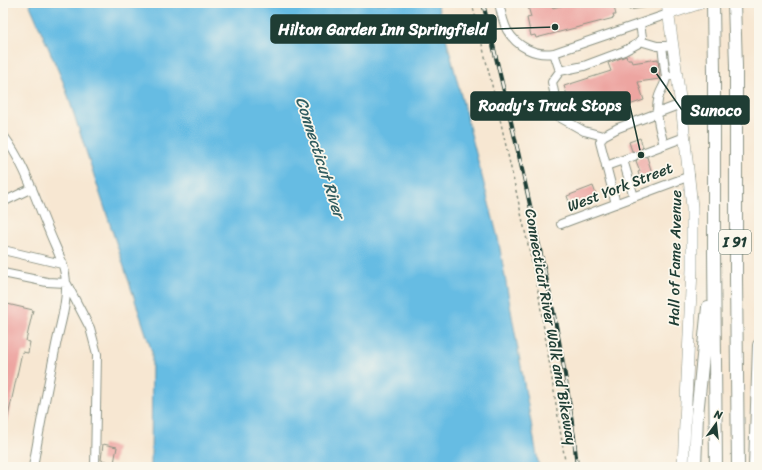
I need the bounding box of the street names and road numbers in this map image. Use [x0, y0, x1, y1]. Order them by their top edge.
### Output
street label: West York Street [563, 155, 677, 219]
street label: Hall of Fame Avenue [661, 190, 689, 326]
street label: Connecticut River Walk and Bikeway [517, 207, 585, 448]
road number: I 91 [719, 230, 751, 254]

